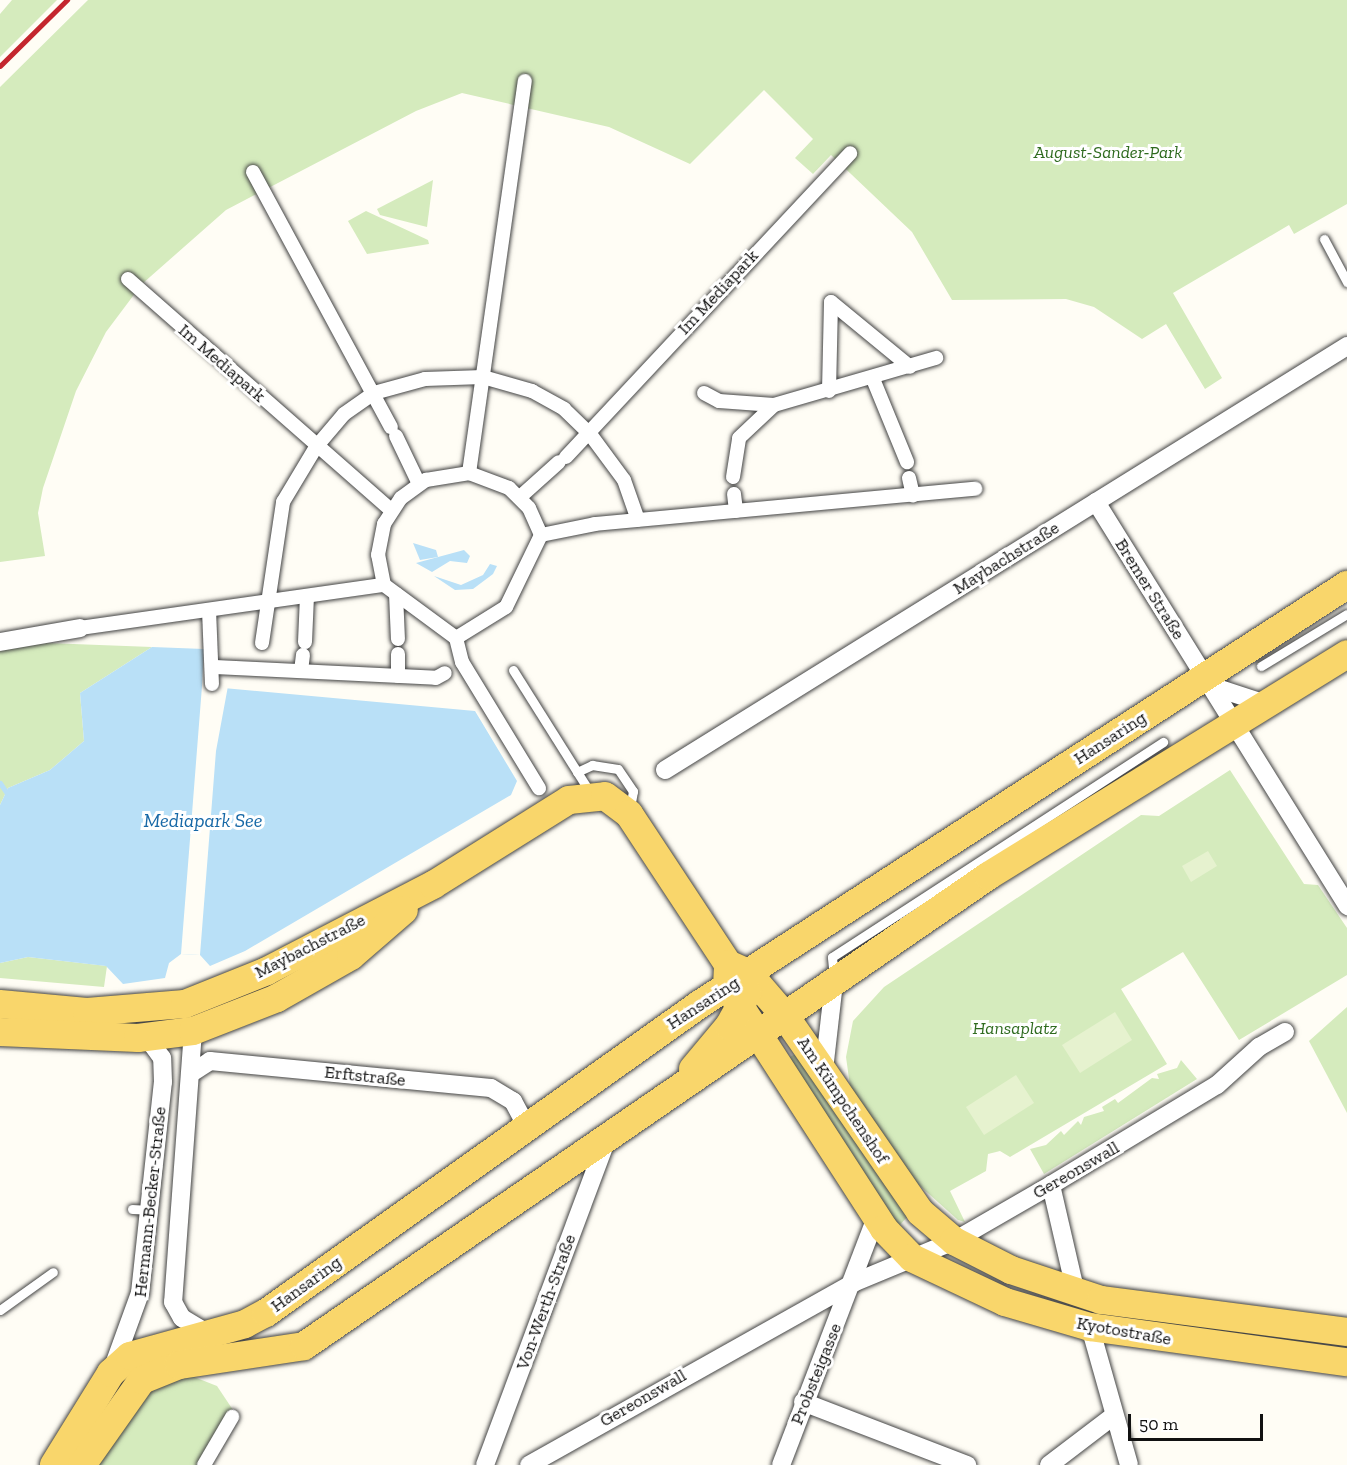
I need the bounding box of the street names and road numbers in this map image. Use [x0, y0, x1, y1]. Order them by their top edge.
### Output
street label: Im Mediapark [673, 245, 763, 339]
street label: Im Mediapark [174, 319, 270, 407]
street label: Maybachstraße [949, 517, 1063, 599]
street label: Bremer Straße [1110, 534, 1190, 644]
street label: Hansaring [1070, 707, 1150, 769]
street label: Maybachstraße [251, 909, 369, 983]
street label: Hansaring [663, 972, 743, 1034]
street label: Am Kümpchenshof [793, 1032, 893, 1168]
street label: Erftstraße [323, 1061, 407, 1091]
street label: Hermann-Becker-Straße [129, 1106, 171, 1298]
street label: Gereonswall [1029, 1137, 1123, 1203]
street label: Von-Werth-Straße [511, 1231, 581, 1373]
street label: Hansaring [267, 1251, 345, 1317]
street label: Kyotostraße [1075, 1312, 1173, 1350]
street label: Probsteigasse [786, 1320, 846, 1428]
street label: Gereonswall [596, 1365, 690, 1431]

